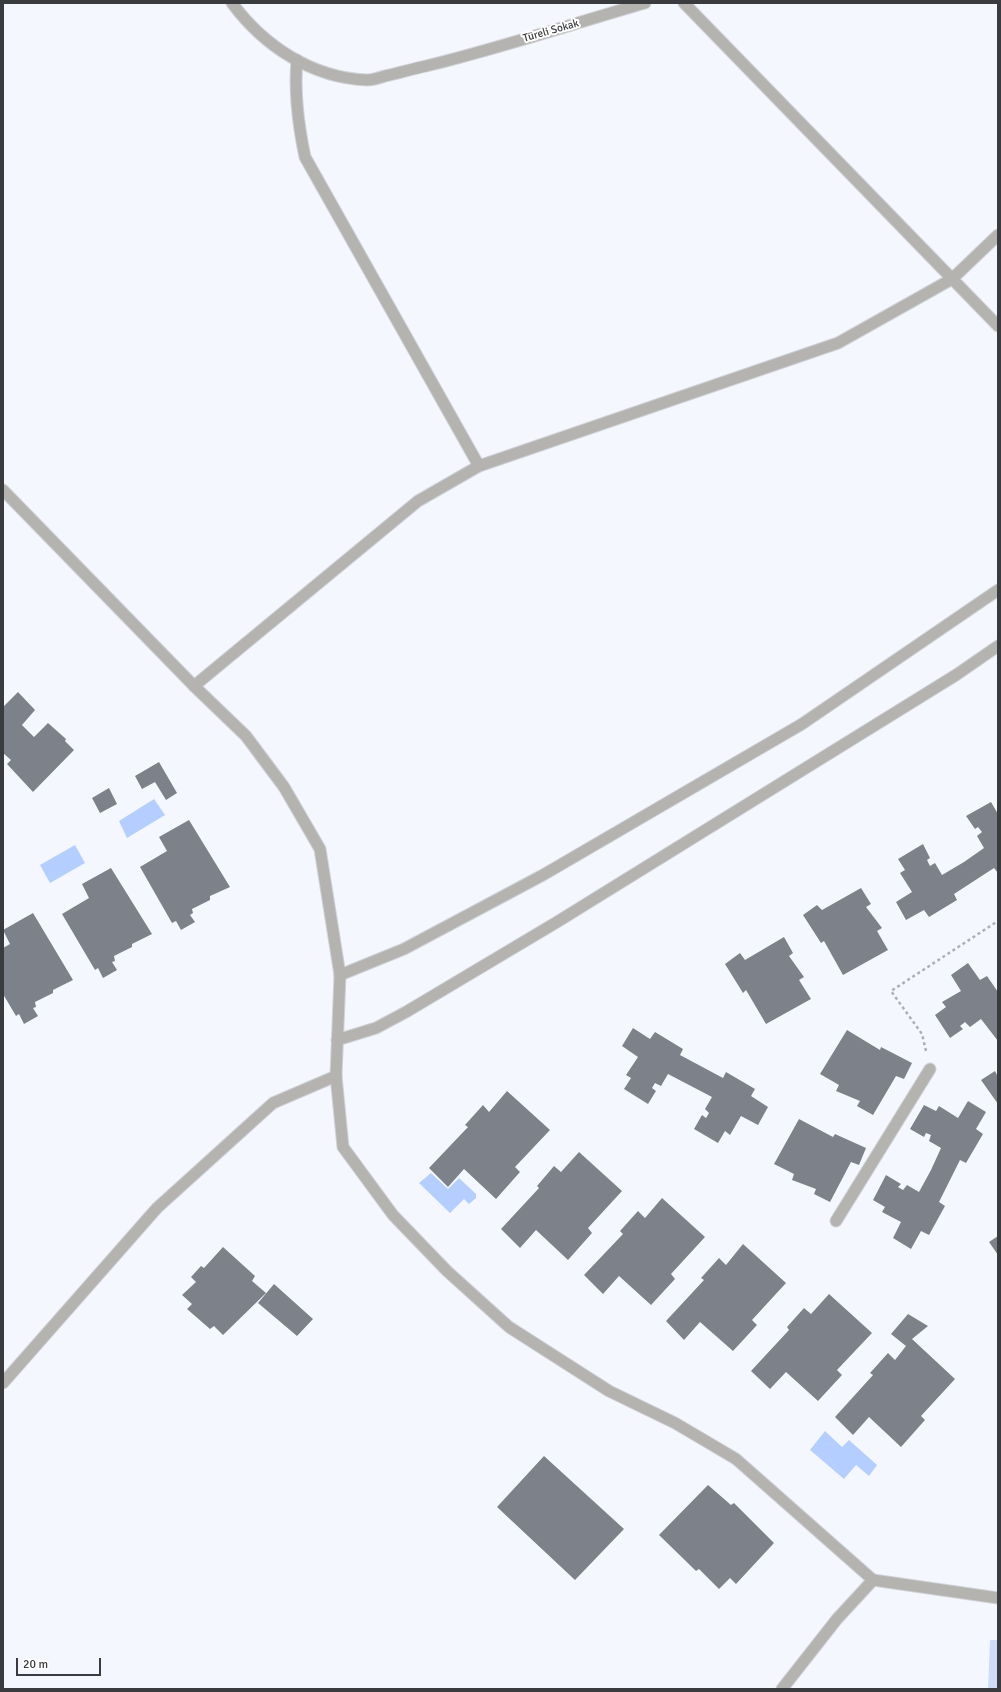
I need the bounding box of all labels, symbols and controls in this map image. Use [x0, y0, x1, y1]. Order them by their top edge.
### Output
street label: Türeli Sokak [522, 17, 580, 45]
scale bar [18, 1650, 103, 1676]
text: 20 m [23, 1657, 48, 1672]

